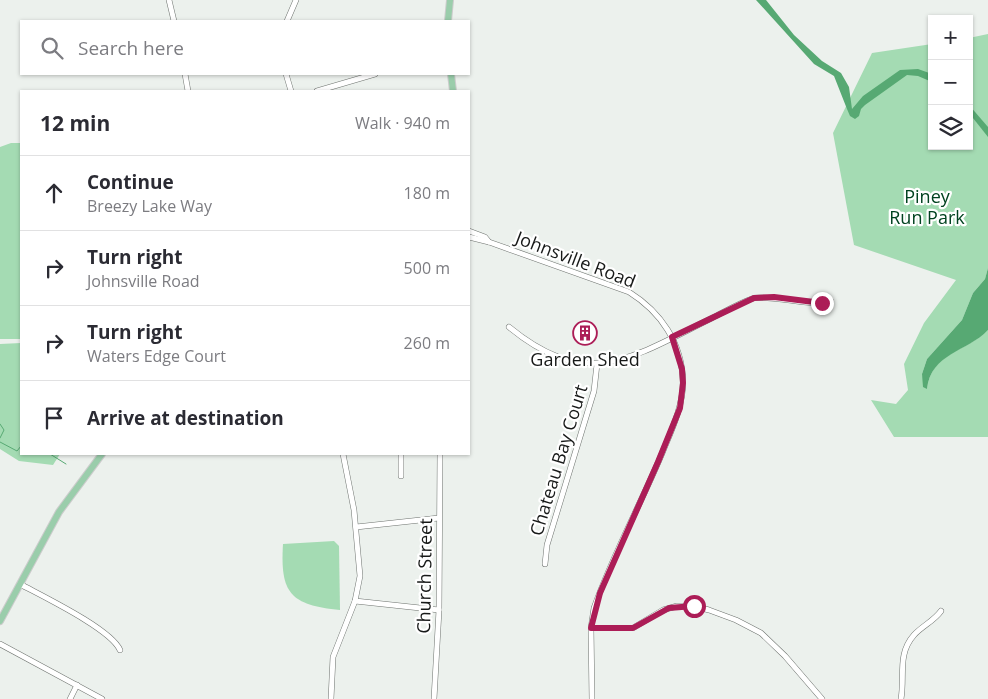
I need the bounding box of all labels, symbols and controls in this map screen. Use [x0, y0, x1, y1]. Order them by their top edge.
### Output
map controls [928, 15, 973, 150]
button: + [928, 15, 973, 60]
search box [20, 20, 470, 75]
icon: search [38, 34, 66, 62]
text: Search here [78, 35, 184, 61]
button: − [928, 60, 973, 105]
button: layers [928, 105, 973, 150]
text: 12 min [40, 109, 110, 137]
text: Walk · 940 m [355, 112, 450, 134]
text: Continue [87, 169, 174, 195]
icon: ahead [40, 179, 68, 207]
text: 180 m [404, 182, 450, 204]
park label: Piney Run Park [889, 184, 965, 229]
text: Breezy Lake Way [87, 195, 212, 217]
street label: Johnsville Road [511, 224, 639, 293]
text: Turn right [87, 244, 182, 270]
icon: right [40, 254, 68, 282]
text: 500 m [404, 257, 450, 279]
text: Johnsville Road [87, 270, 200, 292]
route end [811, 292, 834, 315]
text: Turn right [87, 319, 182, 345]
building icon: Garden Shed [572, 320, 598, 346]
icon: right [40, 329, 68, 357]
text: 260 m [404, 332, 450, 354]
text: Waters Edge Court [87, 345, 226, 367]
place label: Garden Shed [530, 347, 640, 371]
street label: Chateau Bay Court [524, 381, 592, 539]
icon: arrive [40, 404, 68, 432]
text: Arrive at destination [87, 405, 284, 431]
street label: Church Street [411, 518, 437, 634]
route start [683, 595, 706, 618]

